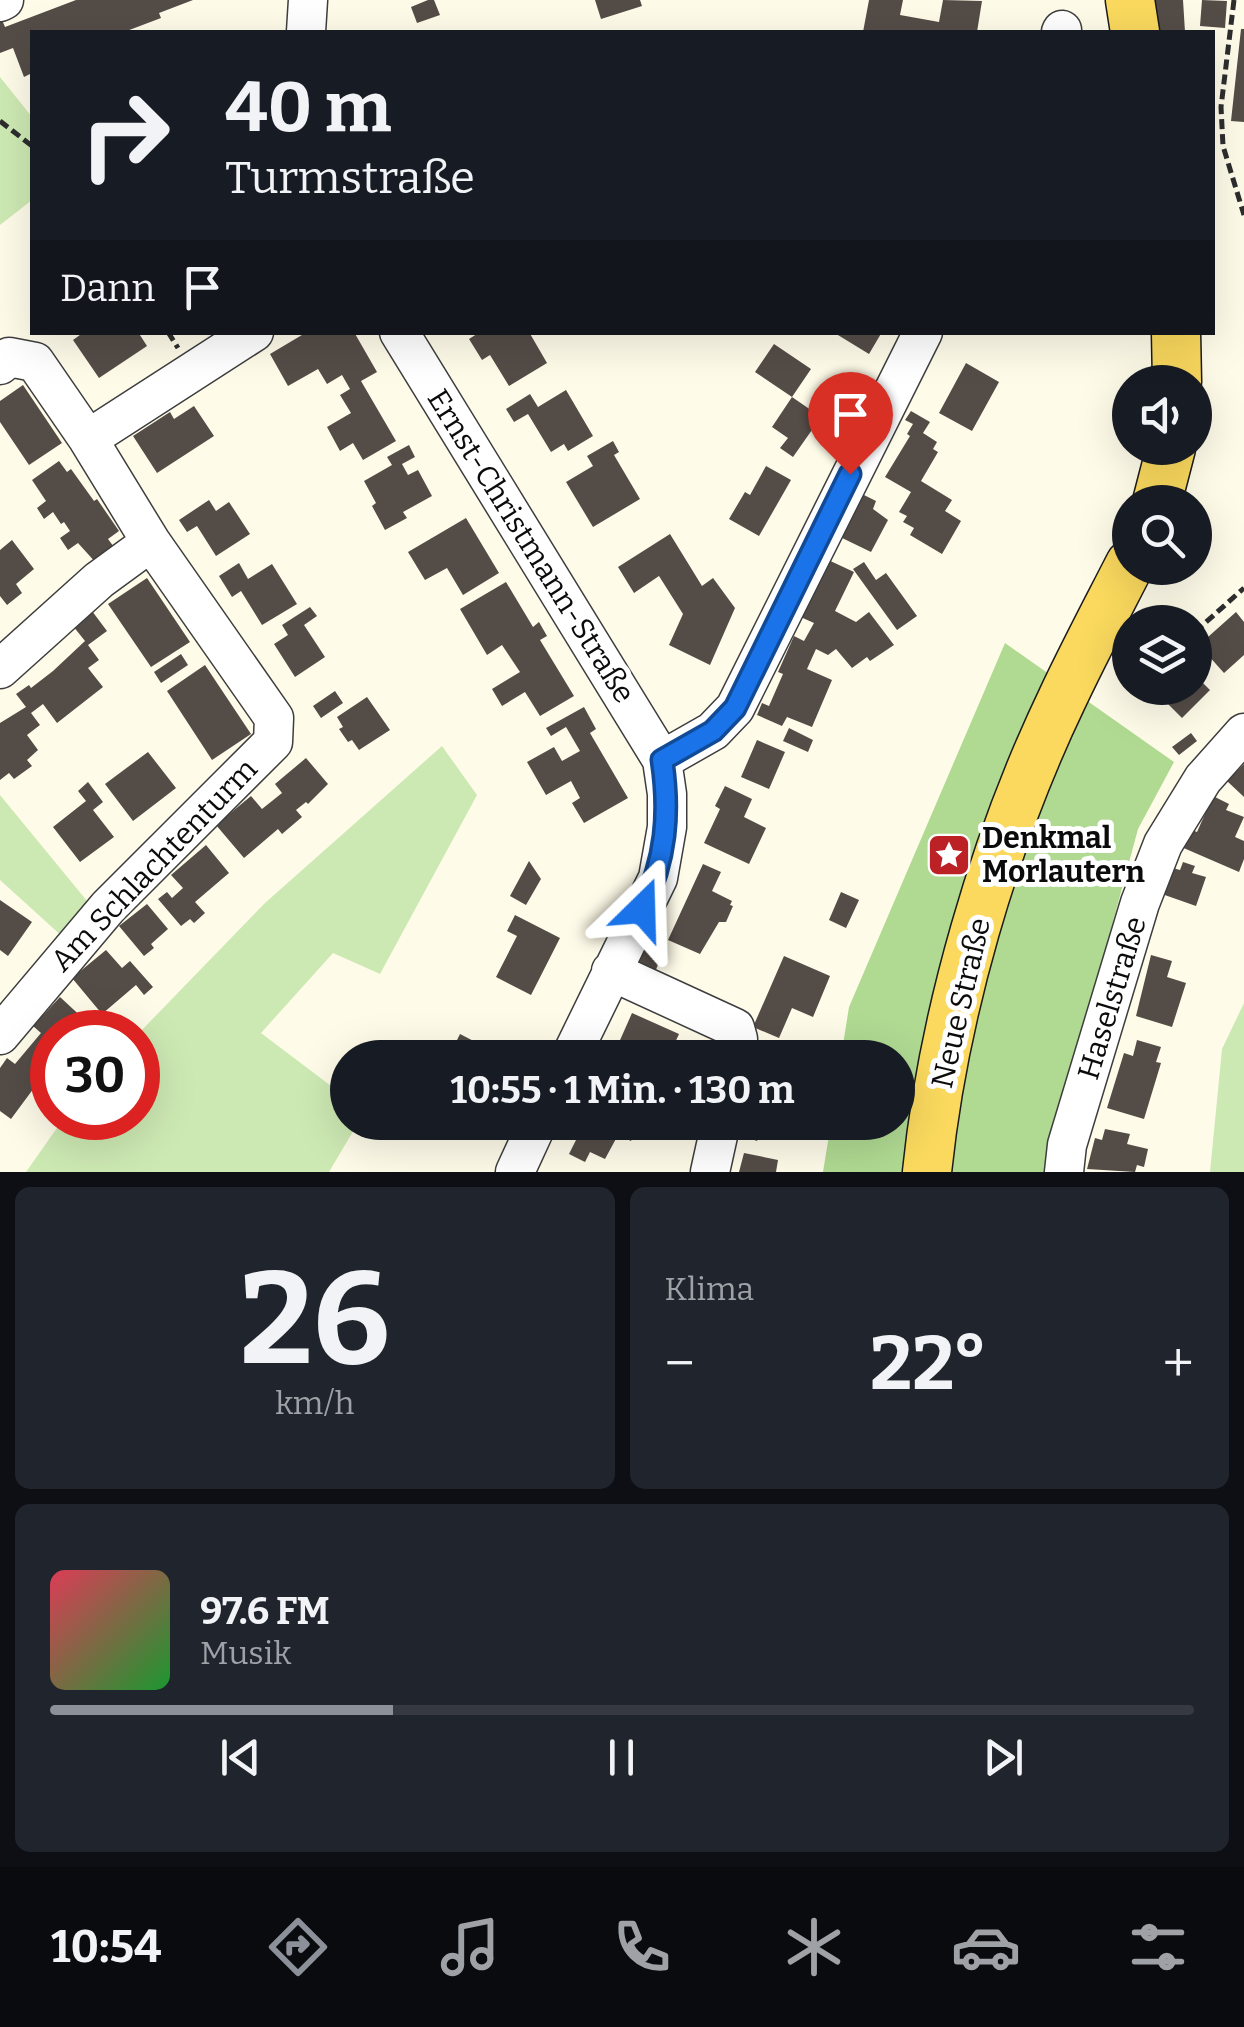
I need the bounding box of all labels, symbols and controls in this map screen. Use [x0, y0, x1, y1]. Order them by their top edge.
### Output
text: 40 m [225, 66, 391, 150]
icon: right [60, 70, 190, 200]
text: Turmstraße [225, 151, 475, 205]
icon: arrive [175, 260, 230, 315]
text: Dann [60, 265, 155, 311]
map controls [1112, 365, 1212, 705]
button: sound [1112, 365, 1212, 465]
pin [808, 372, 893, 475]
street label: Ernst-Christmann-Straße [420, 383, 642, 709]
icon: arrive [823, 387, 878, 442]
button: search [1112, 485, 1212, 585]
button: layers [1112, 605, 1212, 705]
street label: Am Schlachtenturm [43, 751, 265, 979]
place label: Denkmal Morlautern [982, 820, 1145, 890]
place icon: Denkmal Morlautern [926, 832, 972, 878]
position arrow [590, 857, 694, 961]
street label: Haselstraße [1070, 912, 1154, 1084]
street label: Neue Straße [924, 914, 998, 1092]
speed limit sign: 30 [30, 1010, 160, 1140]
text: 10:55 · 1 Min. · 130 m [451, 1067, 794, 1113]
text: 26 [240, 1241, 390, 1397]
text: Klima [665, 1270, 754, 1308]
text: 22° [870, 1319, 987, 1409]
text: − [665, 1331, 695, 1397]
text: + [1163, 1331, 1194, 1397]
text: km/h [275, 1384, 354, 1422]
text: 97.6 FM [200, 1588, 330, 1634]
text: Musik [200, 1634, 291, 1672]
icon: previous [213, 1730, 268, 1785]
icon: pause [594, 1730, 649, 1785]
icon: next [976, 1730, 1031, 1785]
icon: directions [263, 1912, 333, 1982]
icon: music [435, 1912, 505, 1982]
icon: phone [607, 1912, 677, 1982]
icon: climate [779, 1912, 849, 1982]
icon: car [951, 1912, 1021, 1982]
icon: filters [1123, 1912, 1193, 1982]
text: 10:54 [51, 1920, 161, 1974]

